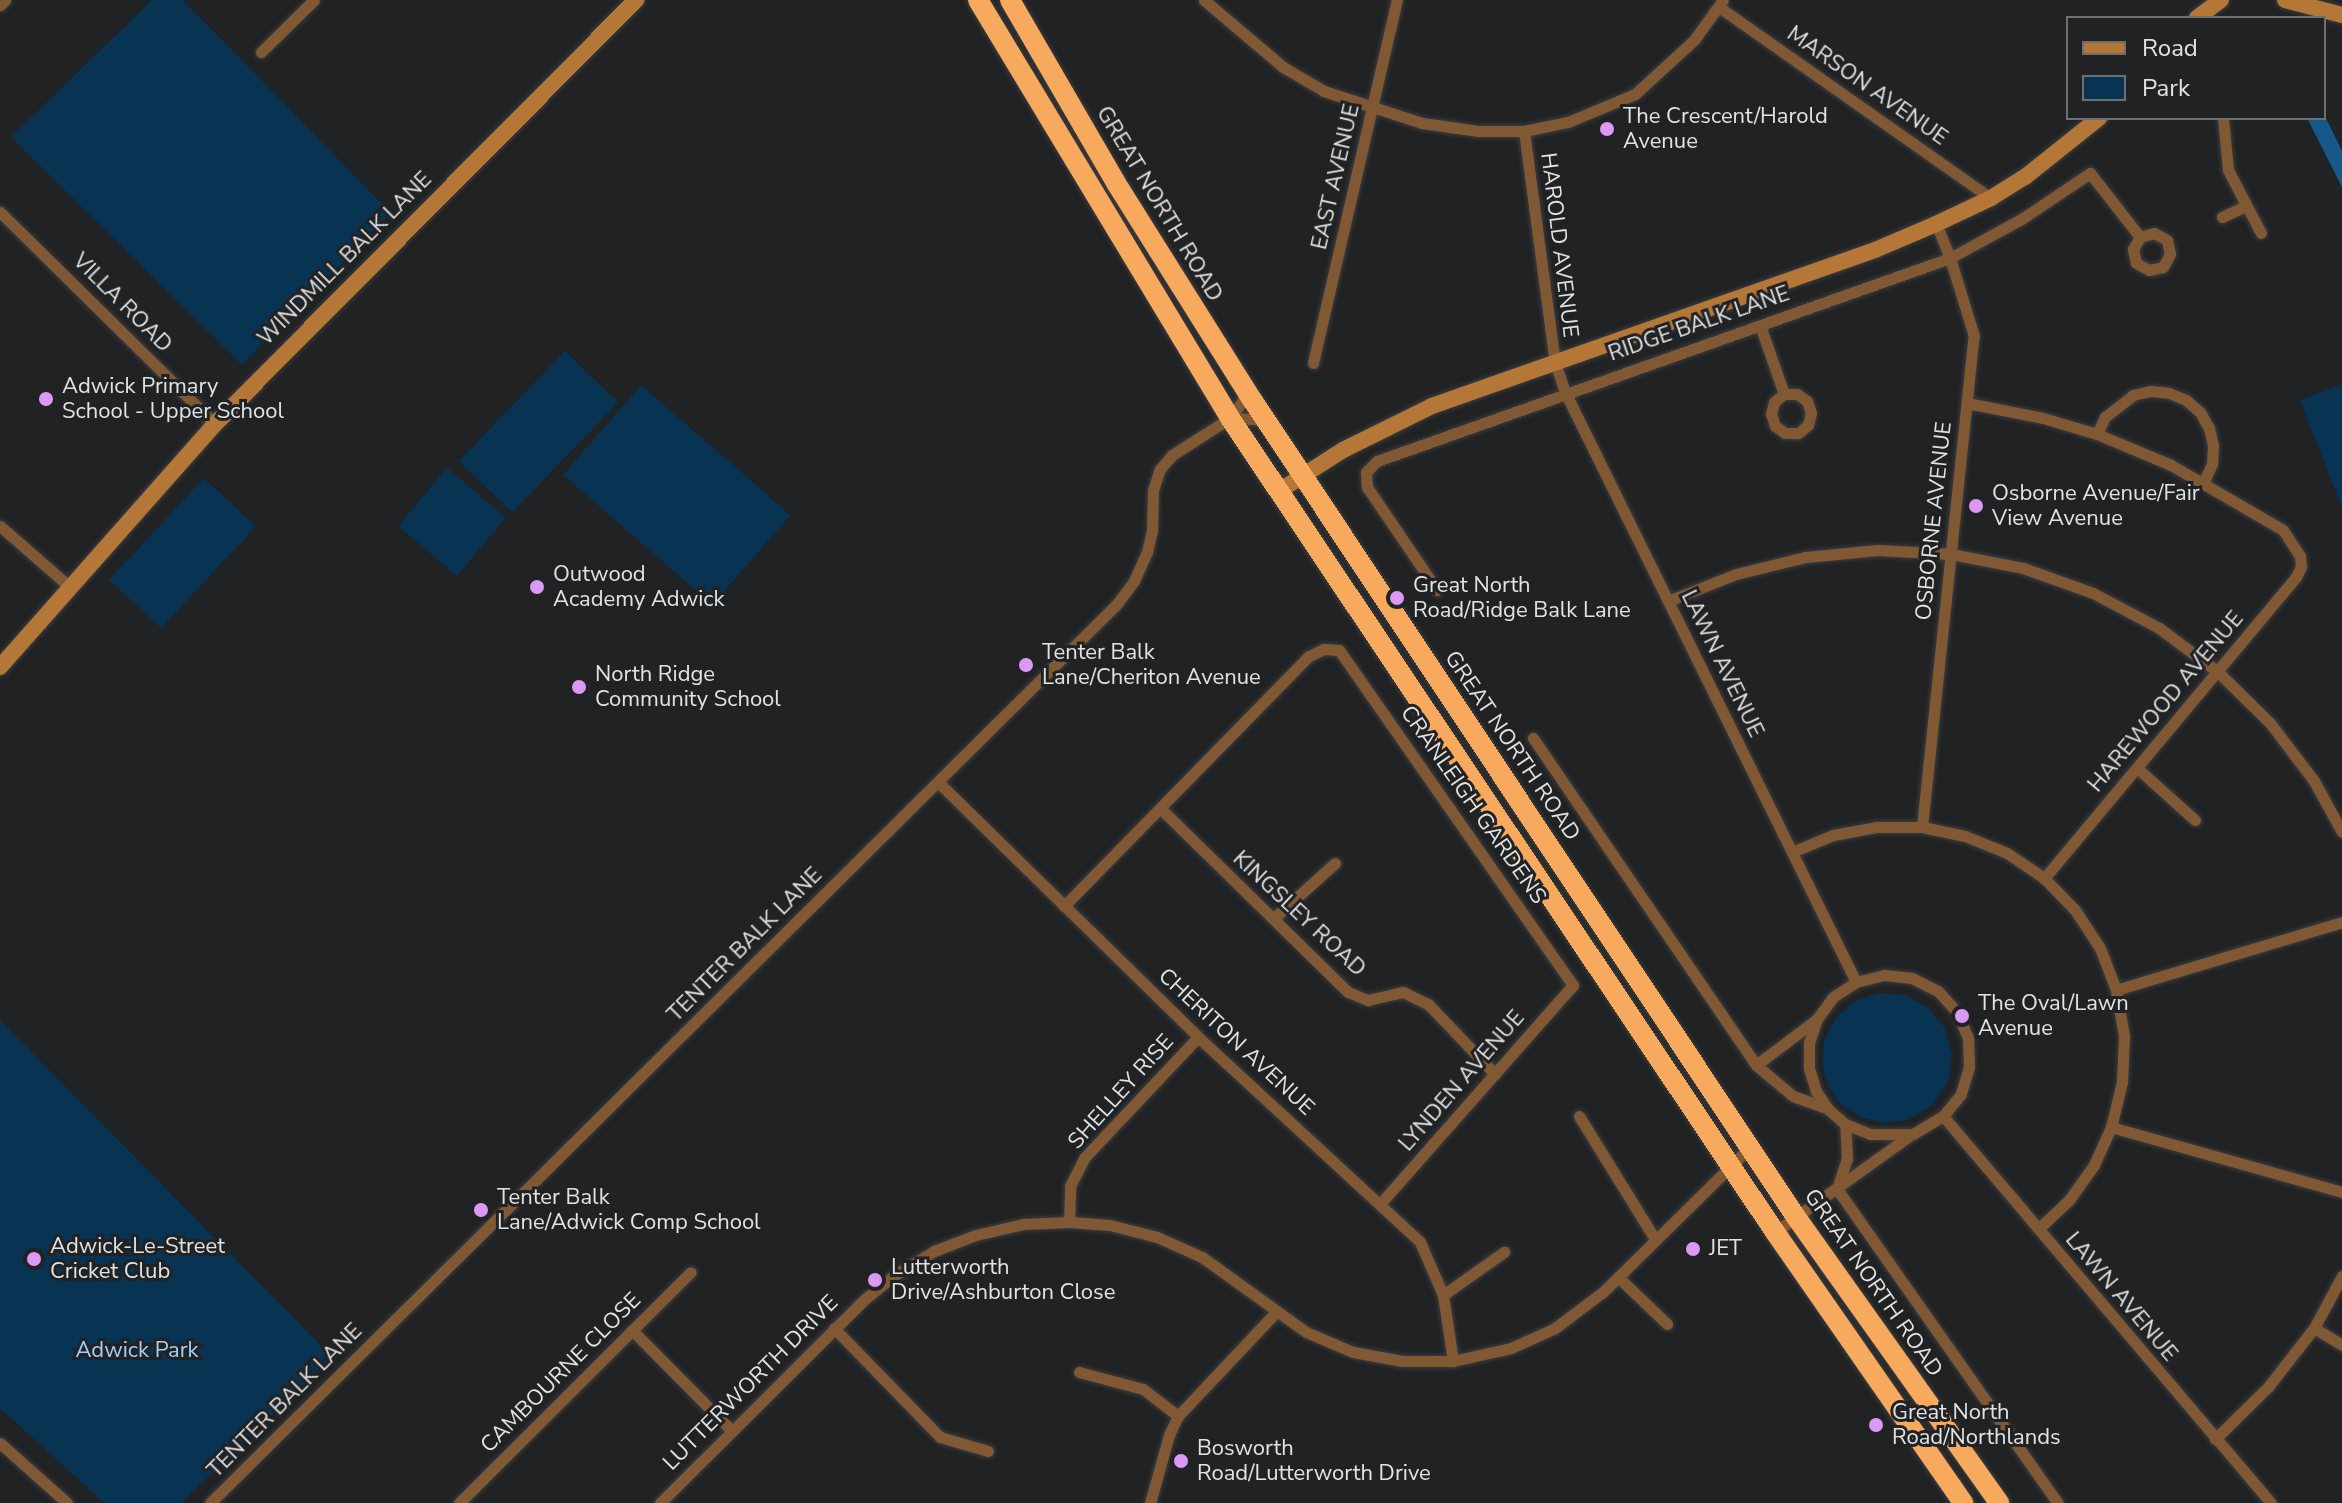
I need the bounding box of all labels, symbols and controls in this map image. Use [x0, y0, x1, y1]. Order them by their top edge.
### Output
legend [2066, 16, 2326, 120]
street label: MARSON AVENUE [1782, 21, 1952, 151]
text: Road [2142, 32, 2198, 64]
text: Park [2142, 72, 2190, 104]
street label: GREAT NORTH ROAD [1090, 102, 1228, 306]
street label: EAST AVENUE [1306, 102, 1366, 252]
place label: The Crescent/Harold Avenue [1623, 103, 1828, 154]
marker: The Crescent/Harold Avenue [1598, 120, 1616, 138]
street label: HAROLD AVENUE [1535, 151, 1583, 339]
street label: WINDMILL BALK LANE [253, 167, 437, 351]
street label: VILLA ROAD [67, 248, 177, 358]
street label: RIDGE BALK LANE [1605, 281, 1793, 367]
place label: Adwick Primary School - Upper School [62, 373, 284, 424]
marker: Adwick Primary School - Upper School [37, 390, 55, 408]
street label: OSBORNE AVENUE [1910, 420, 1958, 622]
place label: Osborne Avenue/Fair View Avenue [1992, 480, 2200, 532]
marker: Osborne Avenue/Fair View Avenue [1967, 497, 1985, 515]
place label: Outwood Academy Adwick [553, 561, 724, 612]
place label: Great North Road/Ridge Balk Lane [1413, 572, 1631, 624]
marker: Outwood Academy Adwick [528, 578, 546, 596]
street label: LAWN AVENUE [1675, 586, 1769, 742]
marker: Great North Road/Ridge Balk Lane [1388, 589, 1406, 607]
street label: HAREWOOD AVENUE [2083, 606, 2249, 798]
place label: Tenter Balk Lane/Cheriton Avenue [1042, 639, 1261, 690]
street label: GREAT NORTH ROAD [1439, 646, 1585, 846]
marker: Tenter Balk Lane/Cheriton Avenue [1017, 656, 1035, 674]
place label: North Ridge Community School [595, 661, 781, 712]
marker: North Ridge Community School [570, 678, 588, 696]
street label: CRANLEIGH GARDENS [1394, 701, 1552, 909]
street label: KINGSLEY ROAD [1227, 846, 1371, 982]
street label: TENTER BALK LANE [662, 862, 828, 1028]
street label: CHERITON AVENUE [1152, 963, 1320, 1121]
place label: The Oval/Lawn Avenue [1978, 990, 2129, 1042]
street label: LYNDEN AVENUE [1394, 1005, 1530, 1157]
marker: The Oval/Lawn Avenue [1953, 1007, 1971, 1025]
street label: SHELLEY RISE [1063, 1029, 1179, 1155]
place label: Tenter Balk Lane/Adwick Comp School [497, 1184, 761, 1236]
street label: GREAT NORTH ROAD [1798, 1184, 1948, 1382]
marker: Tenter Balk Lane/Adwick Comp School [472, 1201, 490, 1219]
street label: LAWN AVENUE [2059, 1227, 2183, 1367]
place label: Adwick-Le-Street Cricket Club [50, 1233, 225, 1284]
place label: JET [1709, 1236, 1742, 1262]
marker: JET [1684, 1240, 1702, 1258]
marker: Adwick-Le-Street Cricket Club [25, 1250, 43, 1268]
place label: Lutterworth Drive/Ashburton Close [891, 1254, 1115, 1306]
marker: Lutterworth Drive/Ashburton Close [866, 1271, 884, 1289]
street label: CAMBOURNE CLOSE [475, 1287, 647, 1459]
street label: LUTTERWORTH DRIVE [658, 1290, 844, 1476]
street label: TENTER BALK LANE [202, 1318, 368, 1484]
park label: Adwick Park [75, 1338, 199, 1364]
place label: Great North Road/Northlands [1892, 1399, 2061, 1450]
marker: Great North Road/Northlands [1867, 1416, 1885, 1434]
place label: Bosworth Road/Lutterworth Drive [1197, 1435, 1431, 1486]
marker: Bosworth Road/Lutterworth Drive [1172, 1452, 1190, 1470]

